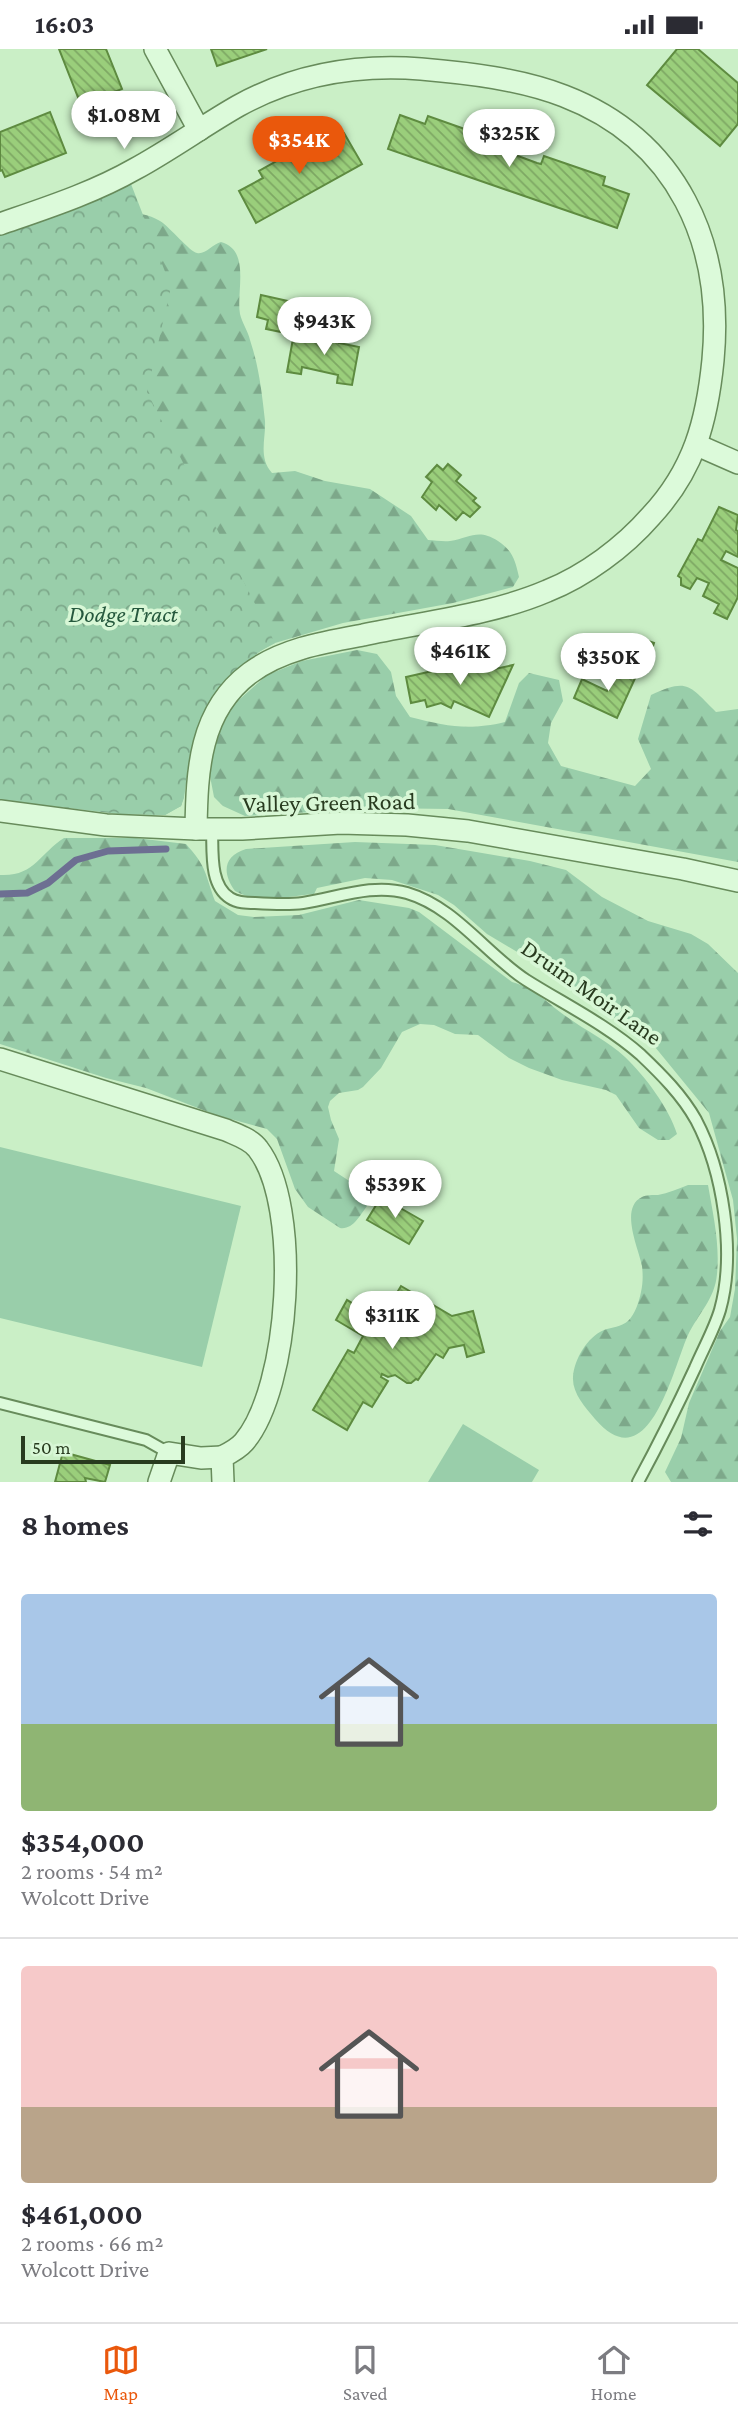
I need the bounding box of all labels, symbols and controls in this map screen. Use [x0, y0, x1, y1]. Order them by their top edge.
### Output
text: 16:03 [35, 10, 94, 39]
pin: $1.08M [67, 91, 181, 151]
text: $1.08M [87, 101, 161, 127]
pin: $325K [460, 109, 558, 169]
pin: $354K [250, 117, 348, 176]
text: $325K [479, 119, 539, 145]
text: $354K [268, 126, 330, 152]
pin: $943K [275, 297, 373, 357]
text: $943K [293, 307, 355, 333]
park label: Dodge Tract [68, 600, 179, 627]
pin: $461K [411, 627, 509, 687]
pin: $350K [559, 633, 657, 693]
text: $461K [430, 637, 490, 663]
text: $350K [577, 643, 639, 669]
street label: Valley Green Road [242, 787, 416, 817]
street label: Druim Moir Lane [517, 934, 667, 1050]
pin: $539K [346, 1161, 444, 1220]
text: $539K [365, 1170, 425, 1196]
pin: $311K [343, 1291, 441, 1351]
text: $311K [365, 1301, 419, 1327]
scale bar [21, 1433, 186, 1465]
text: 50 m [32, 1437, 71, 1458]
icon: filters [679, 1505, 717, 1543]
text: 8 homes [21, 1508, 129, 1541]
icon: home [306, 1639, 432, 1765]
text: $354,000 [21, 1825, 144, 1858]
text: 2 rooms · 54 m² [21, 1858, 163, 1884]
text: Wolcott Drive [21, 1884, 149, 1910]
icon: home [306, 2011, 432, 2137]
text: $461,000 [21, 2197, 143, 2230]
text: 2 rooms · 66 m² [21, 2230, 164, 2256]
text: Wolcott Drive [21, 2256, 149, 2282]
tab: Map [102, 2341, 140, 2404]
tab: Saved [343, 2341, 388, 2404]
tab: Home [591, 2341, 636, 2404]

